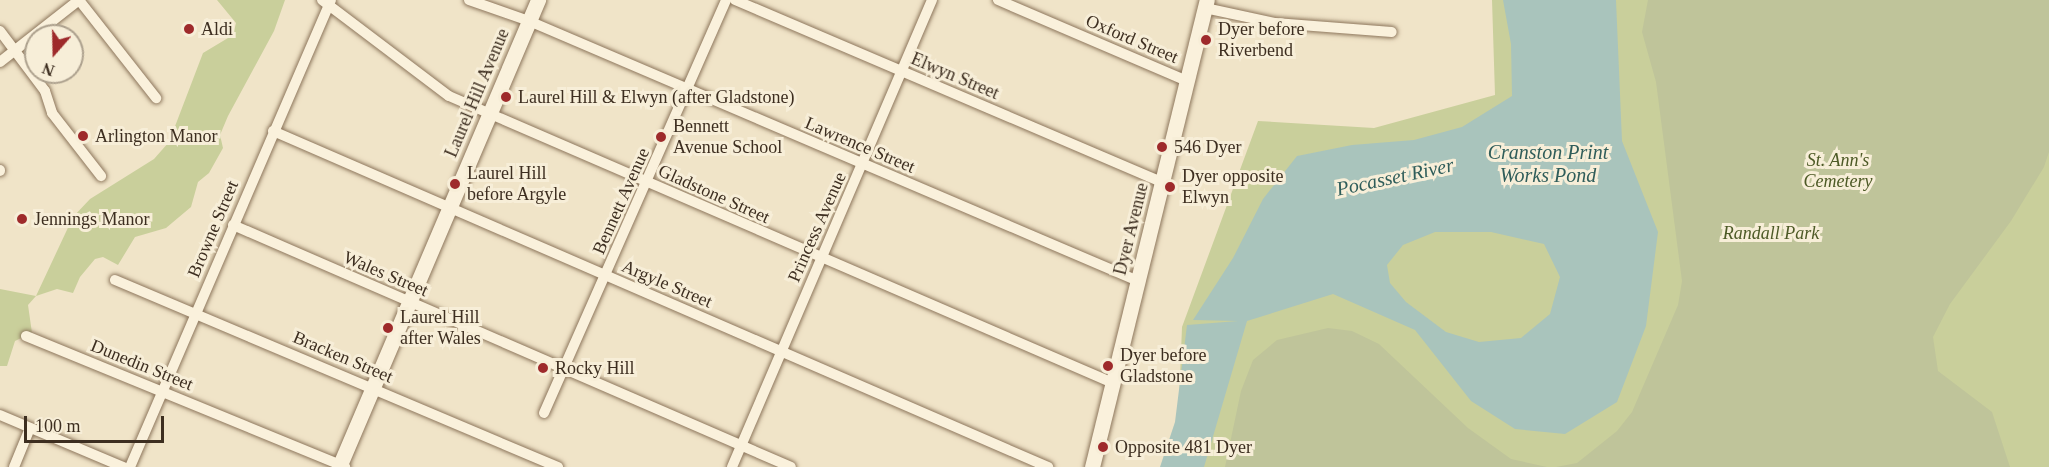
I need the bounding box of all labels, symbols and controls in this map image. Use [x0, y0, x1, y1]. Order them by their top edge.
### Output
street label: Oxford Street [1082, 10, 1182, 68]
place label: Aldi [201, 18, 233, 40]
place label: Dyer before Riverbend [1218, 19, 1304, 62]
marker: Aldi [182, 22, 196, 36]
north arrow [24, 24, 84, 84]
street label: Laurel Hill Avenue [440, 25, 514, 161]
marker: Dyer before Riverbend [1199, 33, 1213, 47]
street label: Elwyn Street [908, 48, 1002, 104]
text: N [40, 60, 57, 79]
place label: Laurel Hill & Elwyn (after Gladstone) [518, 86, 794, 108]
marker: Laurel Hill & Elwyn (after Gladstone) [499, 90, 513, 104]
street label: Lawrence Street [802, 112, 918, 178]
place label: Bennett Avenue School [673, 116, 782, 158]
place label: Arlington Manor [95, 125, 217, 147]
marker: Arlington Manor [76, 129, 90, 143]
marker: Bennett Avenue School [654, 130, 668, 144]
place label: 546 Dyer [1174, 136, 1241, 158]
marker: 546 Dyer [1155, 140, 1169, 154]
water label: Cranston Print Works Pond [1488, 141, 1608, 188]
street label: Bennett Avenue [588, 144, 654, 258]
park label: St. Ann's Cemetery [1804, 150, 1872, 192]
water label: Pocasset River [1334, 153, 1456, 201]
street label: Gladstone Street [655, 160, 773, 228]
place label: Laurel Hill before Argyle [467, 163, 567, 206]
place label: Dyer opposite Elwyn [1182, 166, 1283, 208]
street label: Princess Avenue [783, 168, 851, 286]
street label: Browne Street [183, 177, 243, 281]
marker: Laurel Hill before Argyle [448, 177, 462, 191]
street label: Dyer Avenue [1109, 180, 1153, 278]
marker: Dyer opposite Elwyn [1163, 180, 1177, 194]
place label: Jennings Manor [34, 208, 149, 230]
marker: Jennings Manor [15, 212, 29, 226]
park label: Randall Park [1723, 222, 1819, 244]
street label: Wales Street [340, 246, 432, 302]
street label: Argyle Street [619, 255, 715, 313]
place label: Laurel Hill after Wales [400, 307, 481, 350]
marker: Laurel Hill after Wales [381, 321, 395, 335]
street label: Bracken Street [290, 326, 396, 388]
street label: Dunedin Street [88, 335, 196, 395]
place label: Dyer before Gladstone [1120, 345, 1206, 388]
place label: Rocky Hill [555, 357, 634, 379]
marker: Dyer before Gladstone [1101, 359, 1115, 373]
marker: Rocky Hill [536, 361, 550, 375]
scale bar [27, 404, 166, 442]
text: 100 m [35, 416, 81, 436]
place label: Opposite 481 Dyer [1115, 436, 1252, 458]
marker: Opposite 481 Dyer [1096, 440, 1110, 454]

